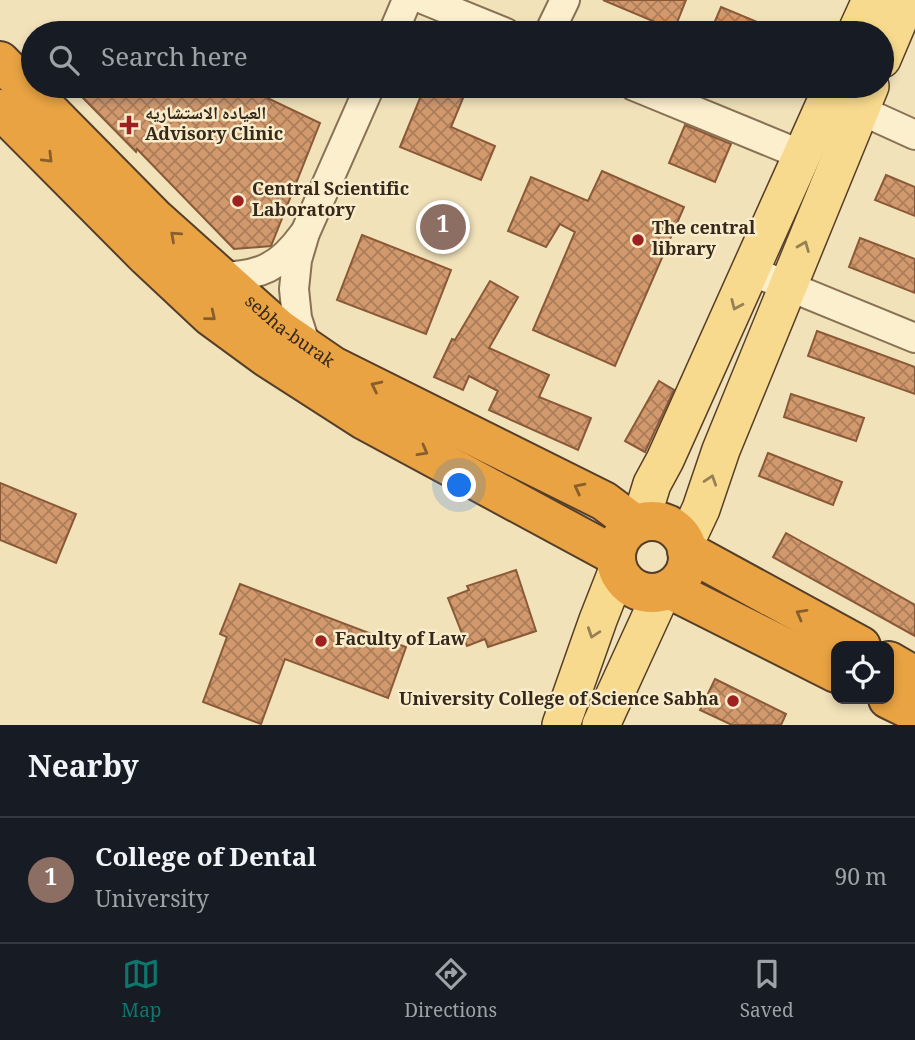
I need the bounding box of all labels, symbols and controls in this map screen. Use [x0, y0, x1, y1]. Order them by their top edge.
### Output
search box [21, 21, 894, 98]
text: Search here [101, 38, 248, 82]
icon: search [45, 41, 83, 79]
place label: العياده الاستشاريه Advisory Clinic [145, 100, 283, 151]
marker: العياده الاستشاريه Advisory Clinic [119, 115, 139, 135]
one-way arrow [40, 149, 53, 162]
place label: Central Scientific Laboratory [252, 176, 409, 227]
marker: Central Scientific Laboratory [230, 193, 246, 209]
pin: 1 [420, 201, 466, 253]
place label: The central library [652, 215, 756, 266]
one-way arrow [170, 232, 183, 244]
marker: The central library [630, 232, 646, 248]
one-way arrow [796, 241, 810, 254]
street label: sebha-burak [236, 289, 340, 378]
one-way arrow [730, 298, 744, 310]
one-way arrow [203, 308, 216, 320]
one-way arrow [371, 380, 383, 394]
one-way arrow [416, 443, 429, 456]
your location [442, 468, 476, 502]
one-way arrow [703, 475, 717, 487]
one-way arrow [574, 483, 586, 497]
one-way arrow [796, 608, 809, 622]
place label: Faculty of Law [335, 626, 467, 656]
one-way arrow [587, 626, 601, 638]
marker: Faculty of Law [313, 633, 329, 649]
map controls [831, 641, 894, 704]
button: locate [831, 641, 894, 704]
place label: University College of Science Sabha [399, 686, 719, 716]
marker: University College of Science Sabha [725, 693, 741, 709]
text: Nearby [28, 745, 139, 796]
text: College of Dental [95, 838, 316, 882]
text: 1 [45, 860, 57, 900]
text: 90 m [834, 860, 887, 900]
text: University [95, 882, 209, 922]
tab: Map [121, 955, 162, 1029]
tab: Directions [404, 955, 497, 1029]
tab: Saved [740, 955, 794, 1029]

